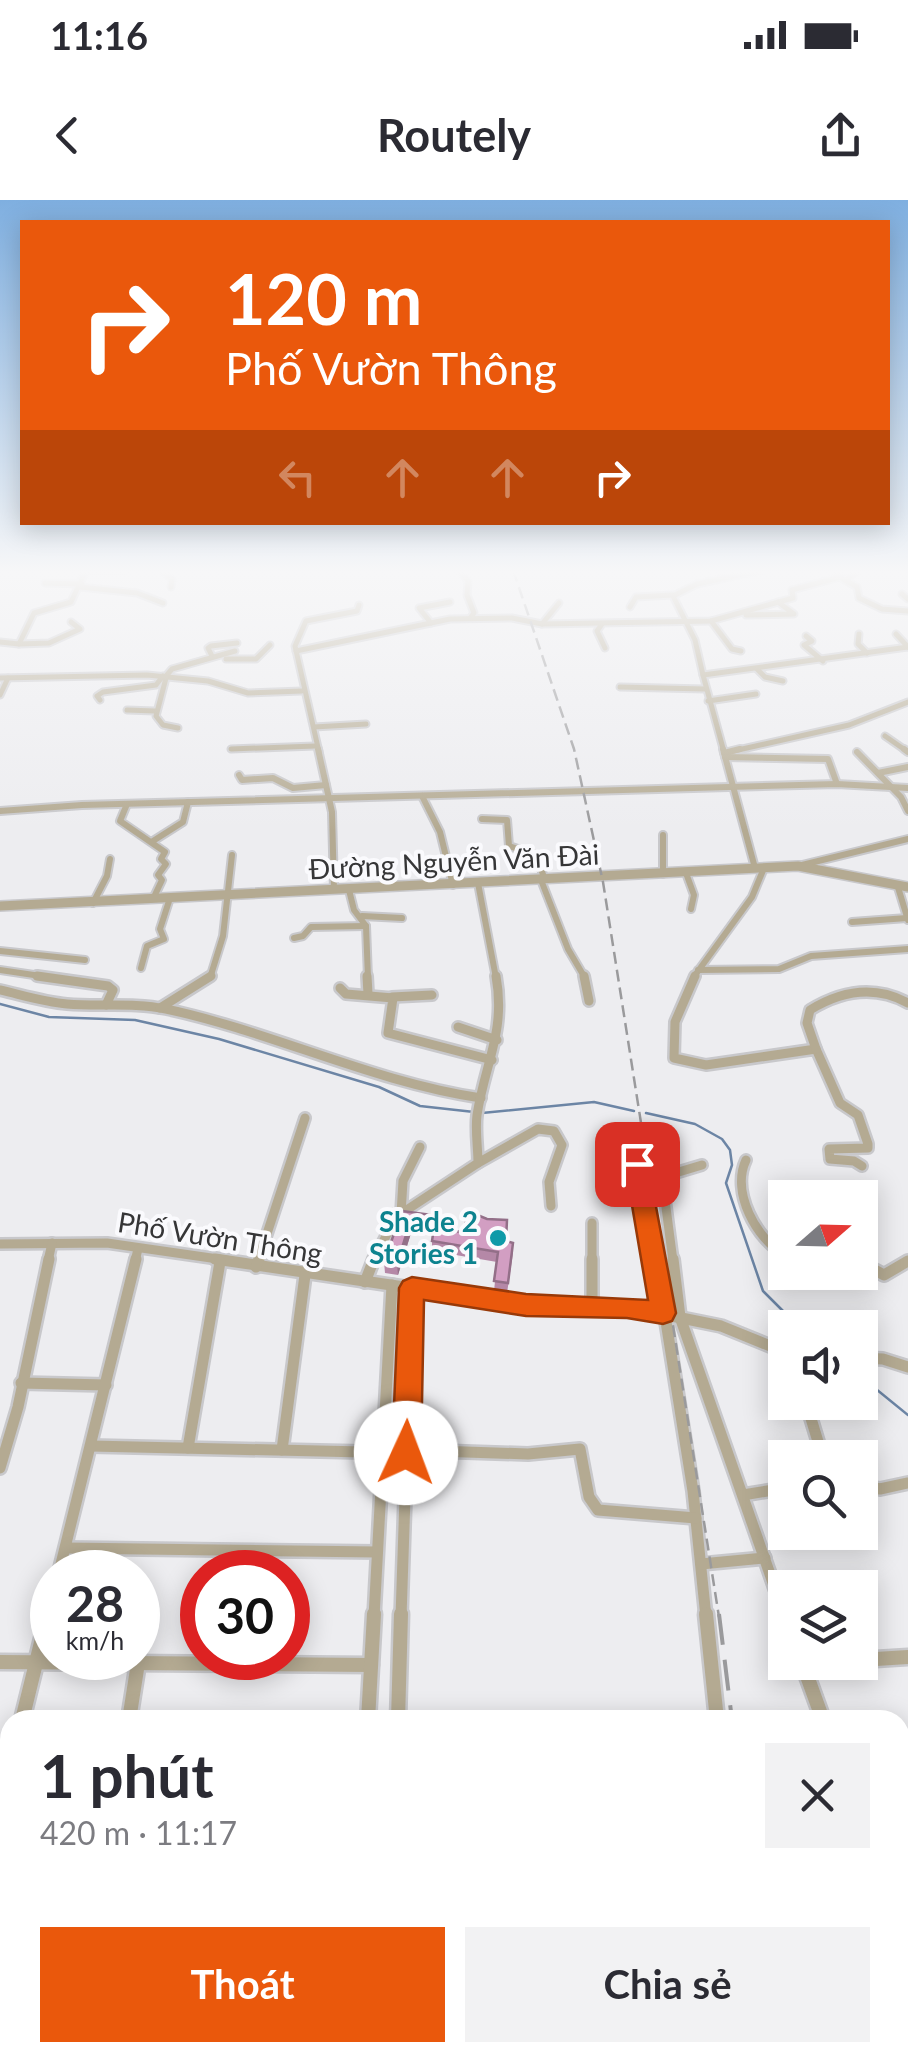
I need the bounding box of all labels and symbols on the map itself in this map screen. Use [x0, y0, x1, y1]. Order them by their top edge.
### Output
street label: Đường Nguyễn Văn Đài [308, 836, 600, 886]
pin [595, 1122, 680, 1207]
north arrow [768, 1180, 878, 1290]
street label: Phố Vườn Thông [115, 1204, 325, 1270]
place label: Shade 2 Stories 1 [369, 1204, 478, 1270]
marker: Shade 2 Stories 1 [487, 1227, 509, 1249]
position arrow [354, 1401, 458, 1505]
speed limit sign: 30 [180, 1550, 310, 1680]

